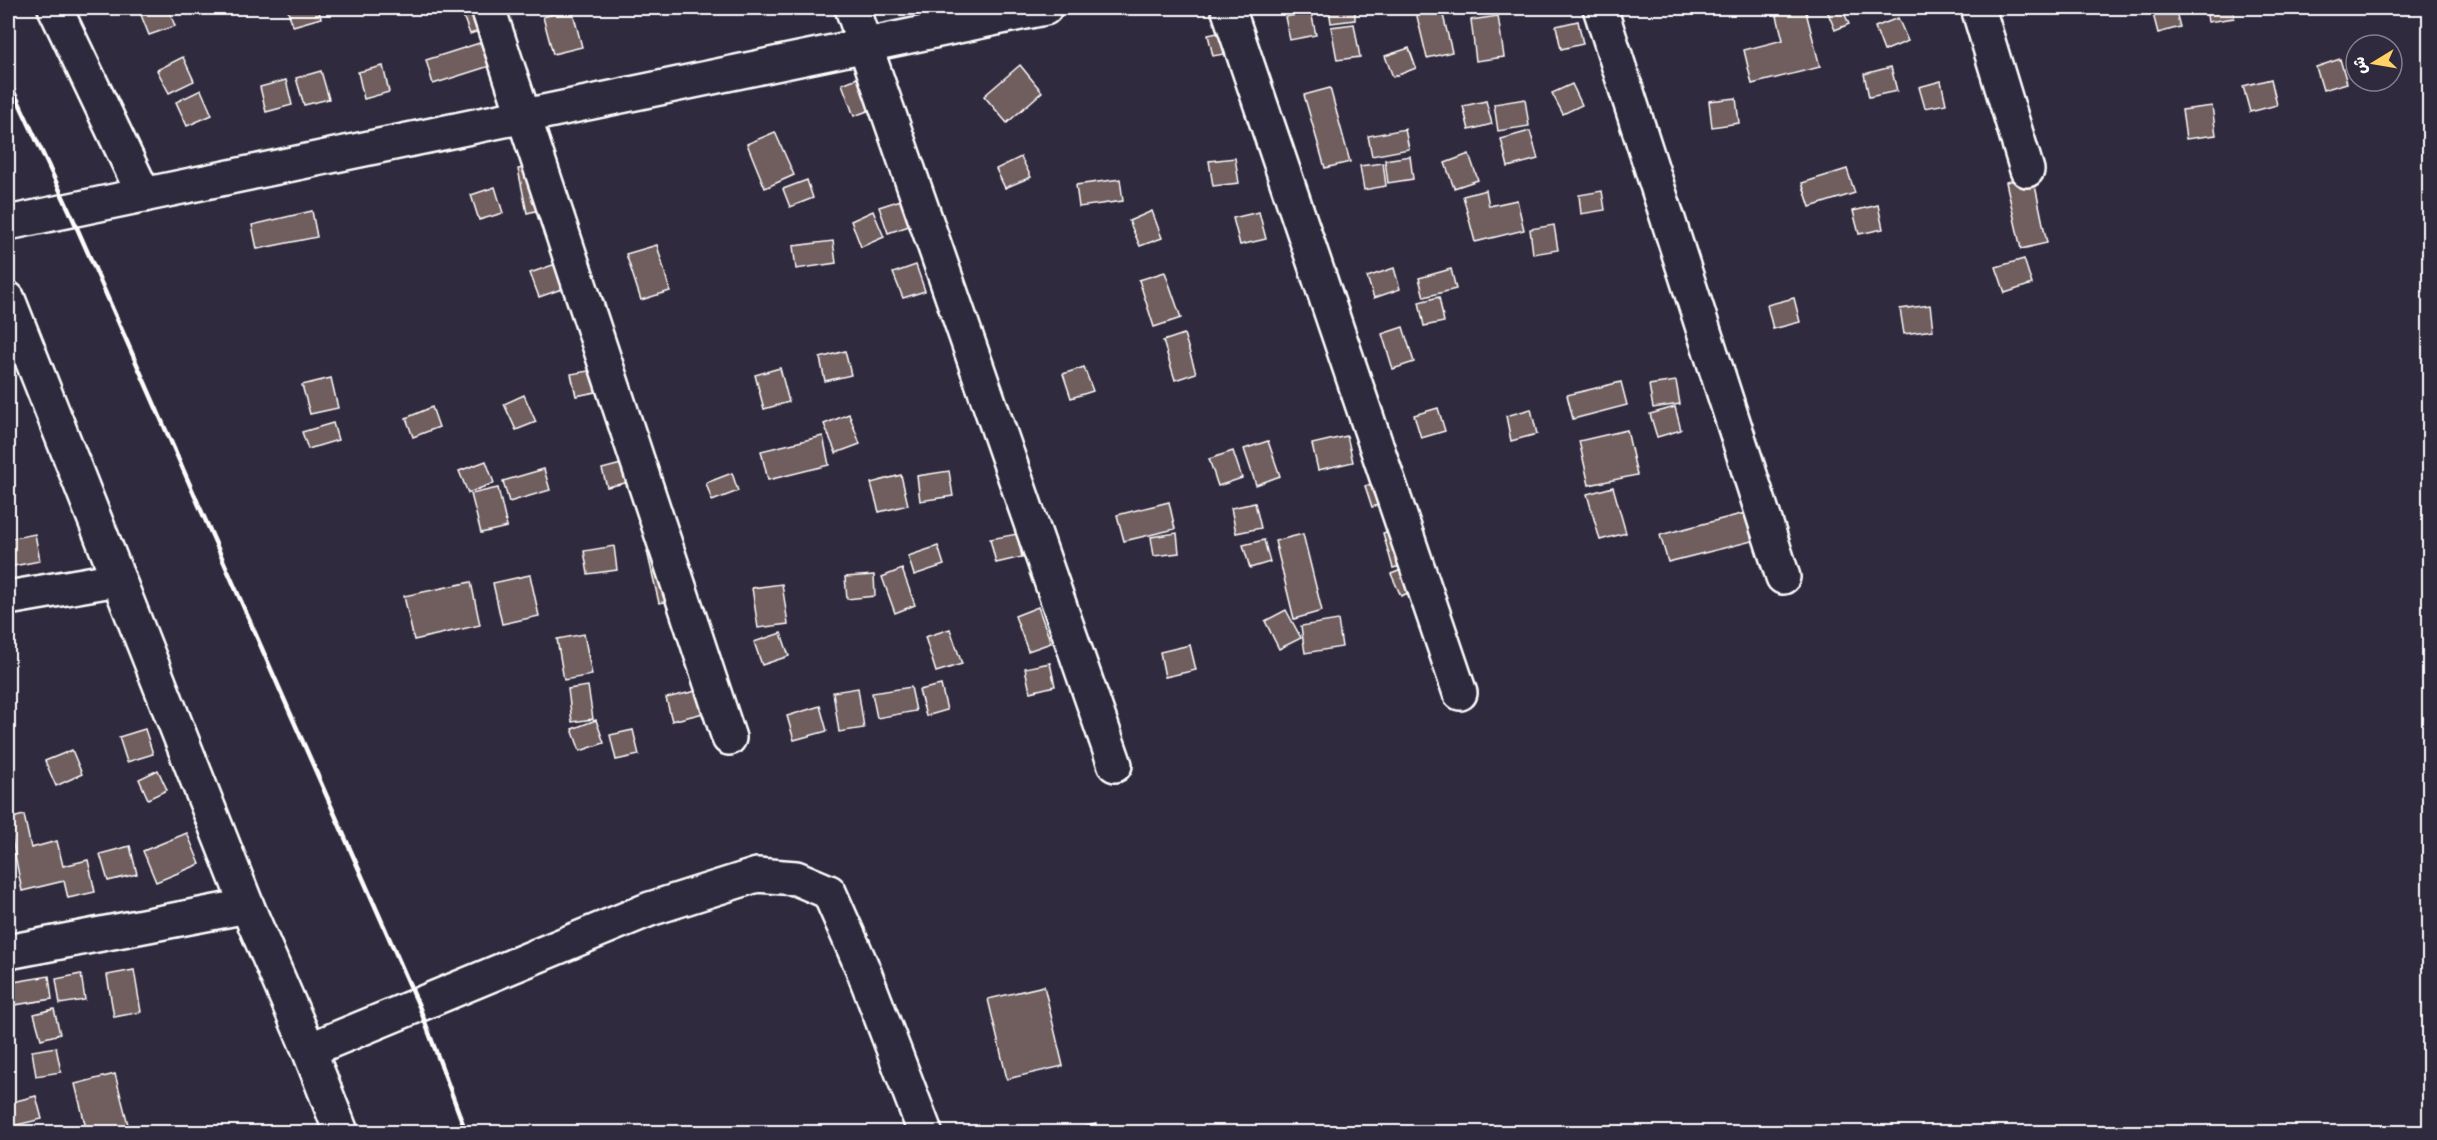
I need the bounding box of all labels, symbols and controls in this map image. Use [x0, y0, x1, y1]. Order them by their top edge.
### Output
north arrow [2344, 33, 2404, 93]
text: ش [2348, 55, 2372, 76]

